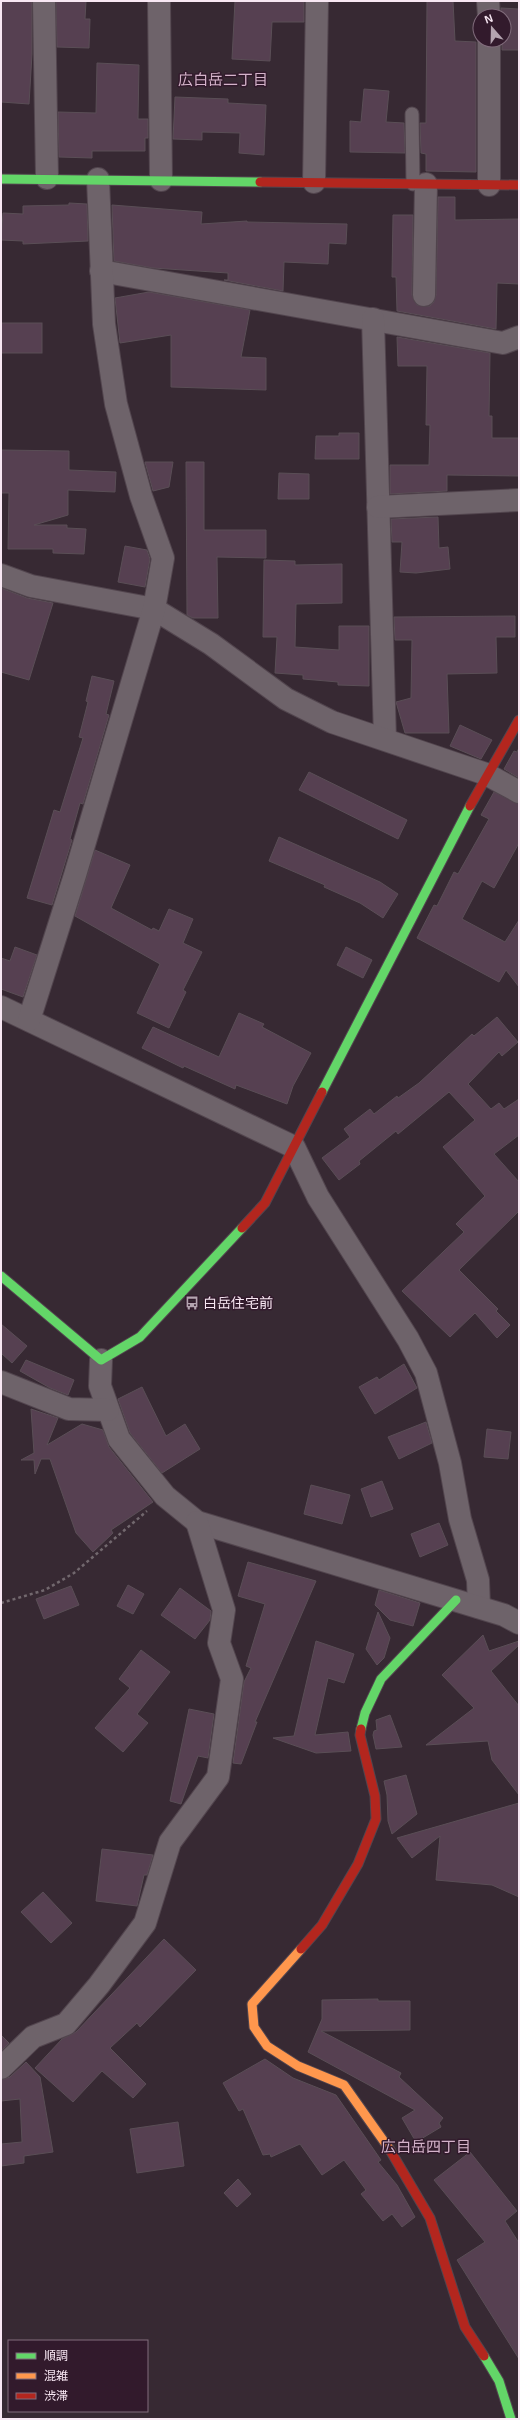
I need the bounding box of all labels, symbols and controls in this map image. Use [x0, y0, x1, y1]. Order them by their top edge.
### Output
north arrow [472, 8, 512, 48]
text: N [483, 12, 494, 26]
district label: 広白岳二丁目 [178, 71, 268, 88]
bus stop icon: 白岳住宅前 [184, 1295, 200, 1311]
place label: 白岳住宅前 [203, 1295, 273, 1311]
district label: 広白岳四丁目 [381, 2138, 471, 2155]
legend [8, 2340, 148, 2412]
text: 順調 [44, 2349, 68, 2363]
text: 混雑 [44, 2369, 68, 2383]
text: 渋滞 [44, 2389, 68, 2403]

